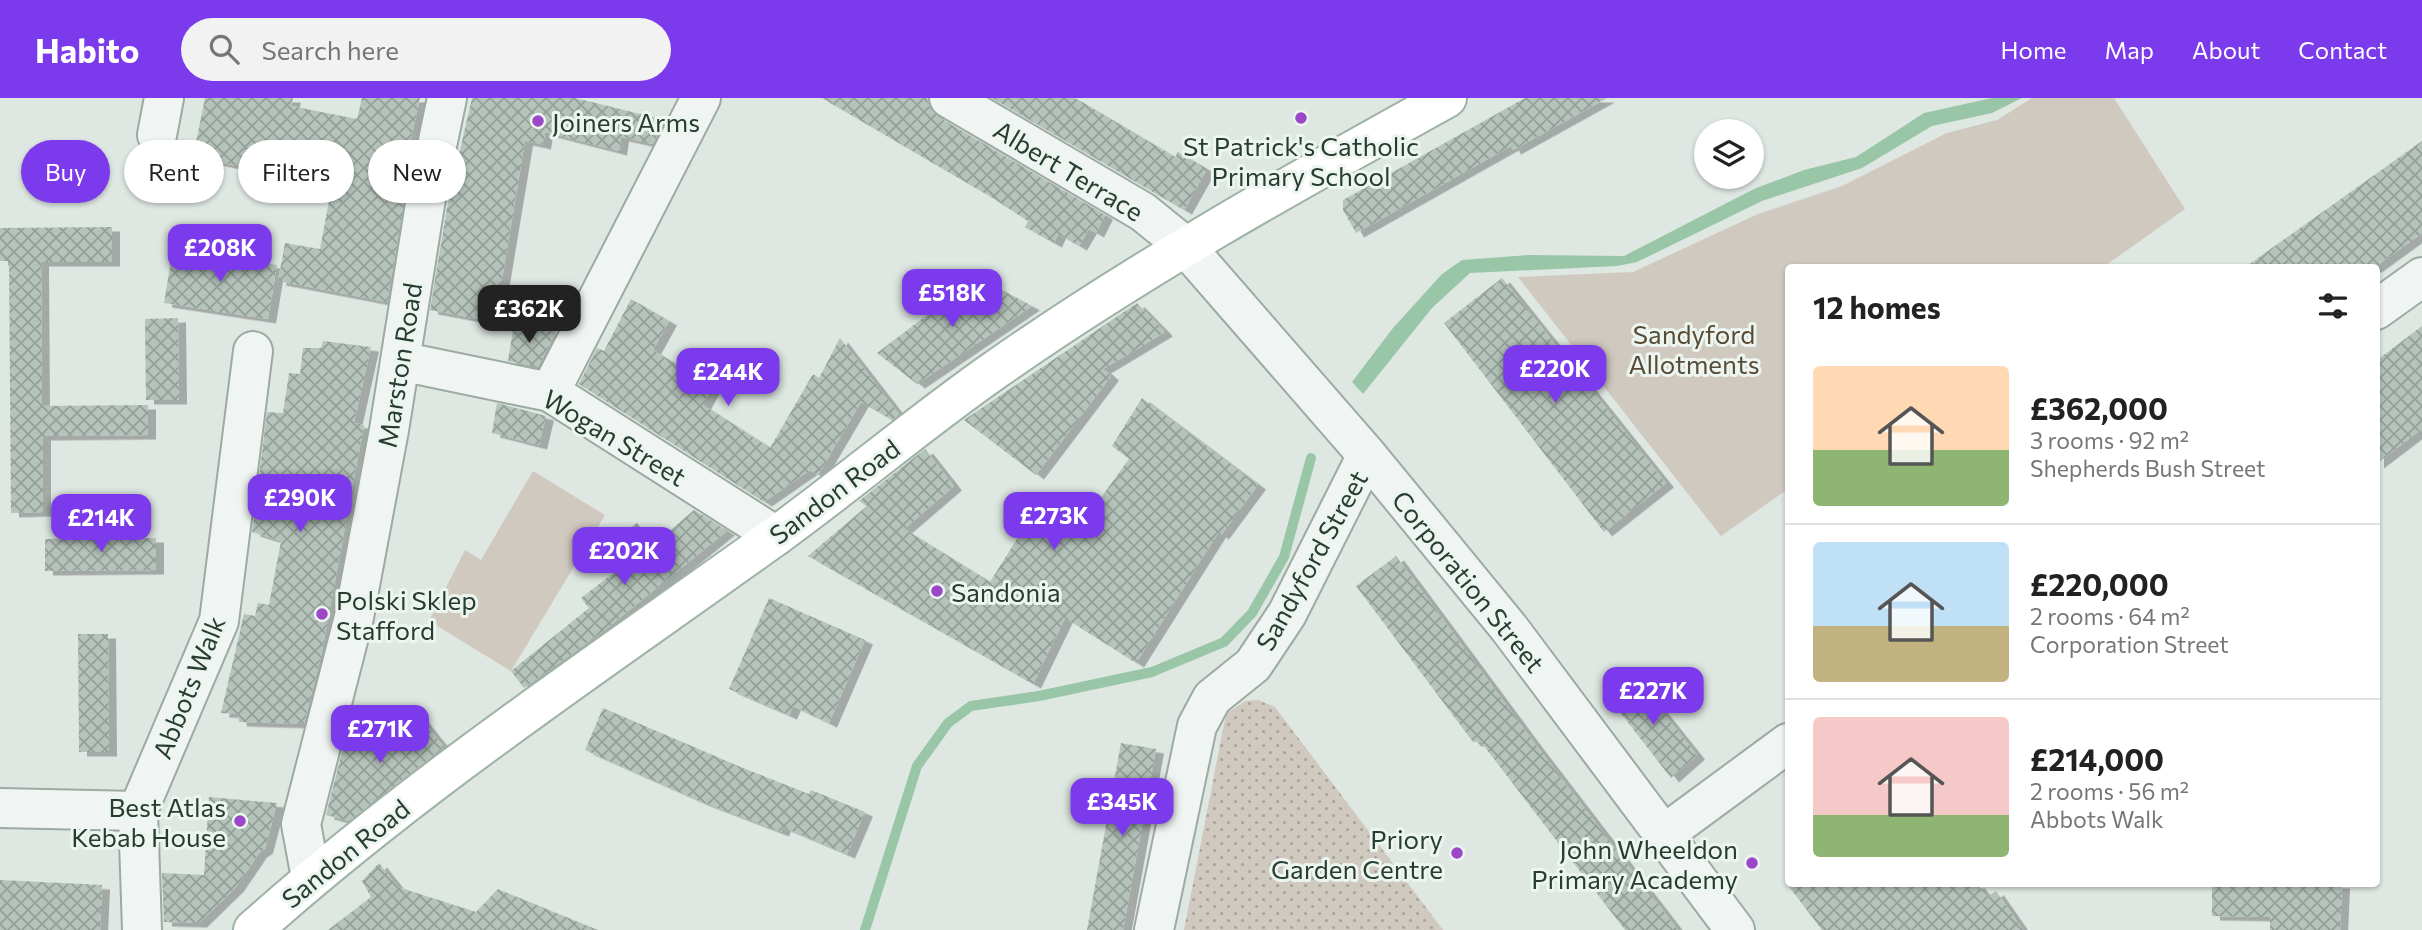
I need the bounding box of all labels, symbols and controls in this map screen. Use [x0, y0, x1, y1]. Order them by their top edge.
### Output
search box [181, 18, 671, 81]
text: Habito [35, 29, 139, 70]
icon: search [205, 30, 243, 68]
text: Search here [261, 34, 399, 65]
text: Home [2001, 35, 2067, 64]
text: Map [2105, 35, 2154, 64]
text: About [2192, 35, 2260, 64]
text: Contact [2298, 35, 2387, 64]
place label: Joiners Arms [552, 106, 700, 137]
marker: St Patrick's Catholic Primary School [1293, 110, 1309, 126]
marker: Joiners Arms [530, 113, 546, 129]
street label: Albert Terrace [989, 113, 1149, 227]
map controls [1694, 119, 1764, 189]
button: layers [1694, 119, 1764, 189]
place label: St Patrick's Catholic Primary School [1183, 130, 1419, 191]
chip: Buy [21, 140, 110, 203]
chip: Rent [124, 140, 224, 203]
chip: Filters [238, 140, 354, 203]
chip: New [368, 140, 466, 203]
pin: £208K [171, 225, 269, 284]
text: £208K [184, 233, 256, 261]
pin: £518K [903, 270, 1001, 329]
text: £518K [918, 278, 986, 306]
street label: Marston Road [371, 280, 427, 450]
pin: £362K [480, 286, 578, 345]
icon: filters [2314, 287, 2352, 325]
text: 12 homes [1813, 288, 1941, 325]
text: £362K [494, 294, 564, 322]
park label: Sandyford Allotments [1629, 318, 1759, 379]
pin: £220K [1506, 345, 1604, 405]
pin: £244K [679, 348, 777, 408]
text: £220K [1519, 354, 1591, 382]
text: £244K [692, 357, 764, 385]
street label: Wogan Street [538, 382, 692, 492]
text: £362,000 [2030, 389, 2168, 426]
icon: home [1869, 394, 1953, 478]
text: 3 rooms · 92 m² [2030, 426, 2189, 454]
street label: Sandon Road [763, 432, 905, 550]
text: Shepherds Bush Street [2030, 454, 2265, 482]
street label: Sandyford Street [1249, 465, 1373, 655]
pin: £290K [251, 474, 349, 534]
text: £290K [264, 483, 336, 511]
street label: Corporation Street [1386, 484, 1552, 678]
pin: £273K [1005, 492, 1103, 552]
pin: £214K [52, 494, 150, 554]
text: £273K [1020, 501, 1089, 529]
text: £214K [67, 503, 135, 531]
pin: £202K [575, 528, 673, 587]
text: £202K [588, 536, 660, 564]
text: £220,000 [2030, 565, 2169, 602]
icon: home [1869, 570, 1953, 654]
place label: Sandonia [951, 576, 1060, 607]
marker: Sandonia [929, 583, 945, 599]
place label: Polski Sklep Stafford [336, 584, 477, 645]
text: 2 rooms · 64 m² [2030, 602, 2190, 630]
marker: Polski Sklep Stafford [314, 606, 330, 622]
street label: Abbots Walk [145, 611, 231, 763]
text: Corporation Street [2030, 630, 2229, 658]
pin: £227K [1604, 668, 1702, 727]
text: £227K [1619, 676, 1687, 704]
pin: £271K [331, 706, 429, 765]
text: £271K [347, 714, 413, 742]
text: £214,000 [2030, 740, 2164, 777]
icon: home [1869, 745, 1953, 829]
text: 2 rooms · 56 m² [2030, 777, 2189, 805]
pin: £345K [1073, 778, 1171, 838]
text: £345K [1087, 787, 1157, 815]
place label: Best Atlas Kebab House [71, 791, 226, 852]
street label: Sandon Road [275, 792, 415, 914]
text: Abbots Walk [2030, 805, 2164, 833]
marker: Best Atlas Kebab House [232, 813, 248, 829]
place label: Priory Garden Centre [1271, 823, 1443, 884]
place label: John Wheeldon Primary Academy [1531, 833, 1738, 894]
marker: Priory Garden Centre [1449, 845, 1465, 861]
marker: John Wheeldon Primary Academy [1744, 855, 1760, 871]

